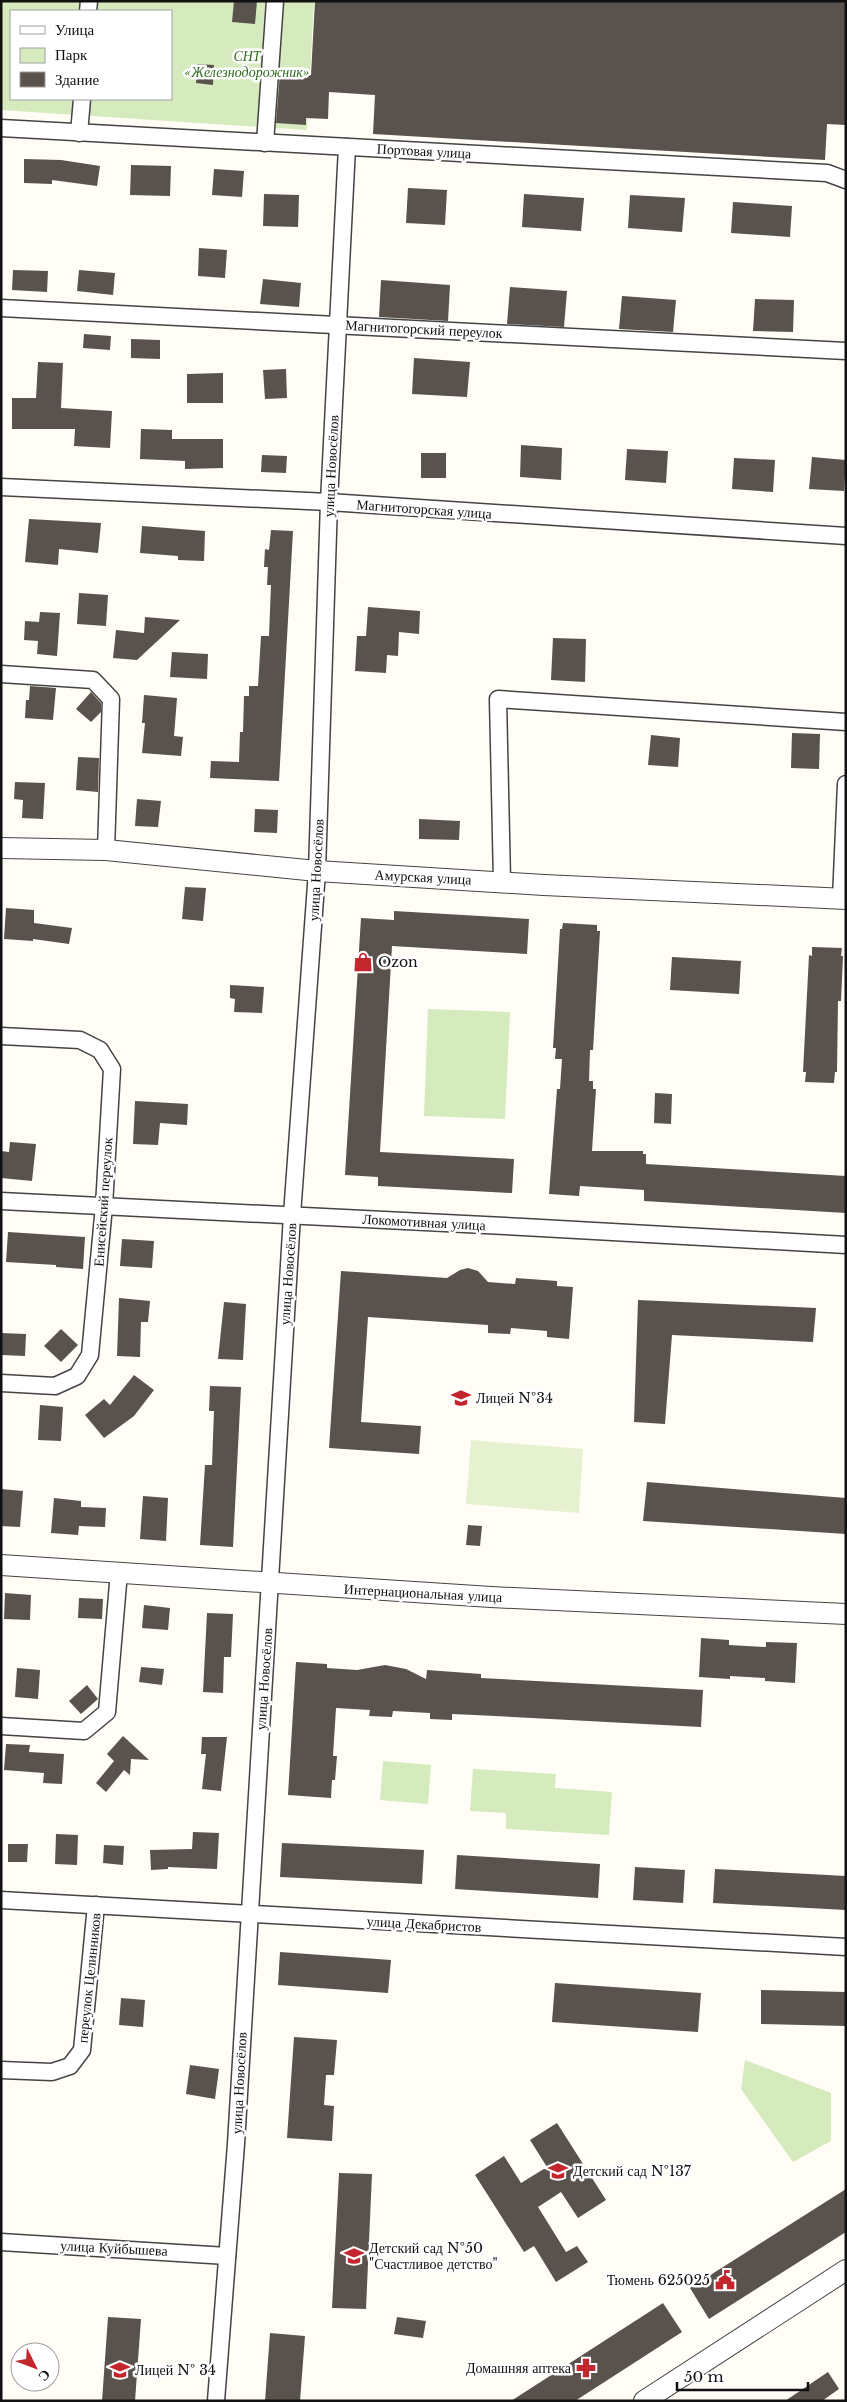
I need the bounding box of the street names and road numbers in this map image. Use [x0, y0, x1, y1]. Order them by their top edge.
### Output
street label: Портовая улица [376, 140, 472, 163]
street label: Магнитогорский переулок [345, 316, 503, 342]
street label: улица Новосёлов [319, 414, 343, 518]
street label: Магнитогорская улица [356, 495, 493, 523]
street label: улица Новосёлов [304, 818, 328, 922]
street label: Амурская улица [374, 865, 473, 889]
street label: Енисейский переулок [90, 1137, 117, 1267]
street label: Локомотивная улица [362, 1210, 487, 1234]
street label: улица Новосёлов [275, 1222, 301, 1326]
street label: Интернациональная улица [343, 1580, 503, 1606]
street label: улица Новосёлов [251, 1627, 277, 1731]
street label: переулок Целинников [73, 1912, 105, 2044]
street label: улица Декабристов [366, 1912, 482, 1936]
street label: улица Новосёлов [227, 2031, 251, 2135]
street label: улица Куйбышева [60, 2236, 169, 2260]

